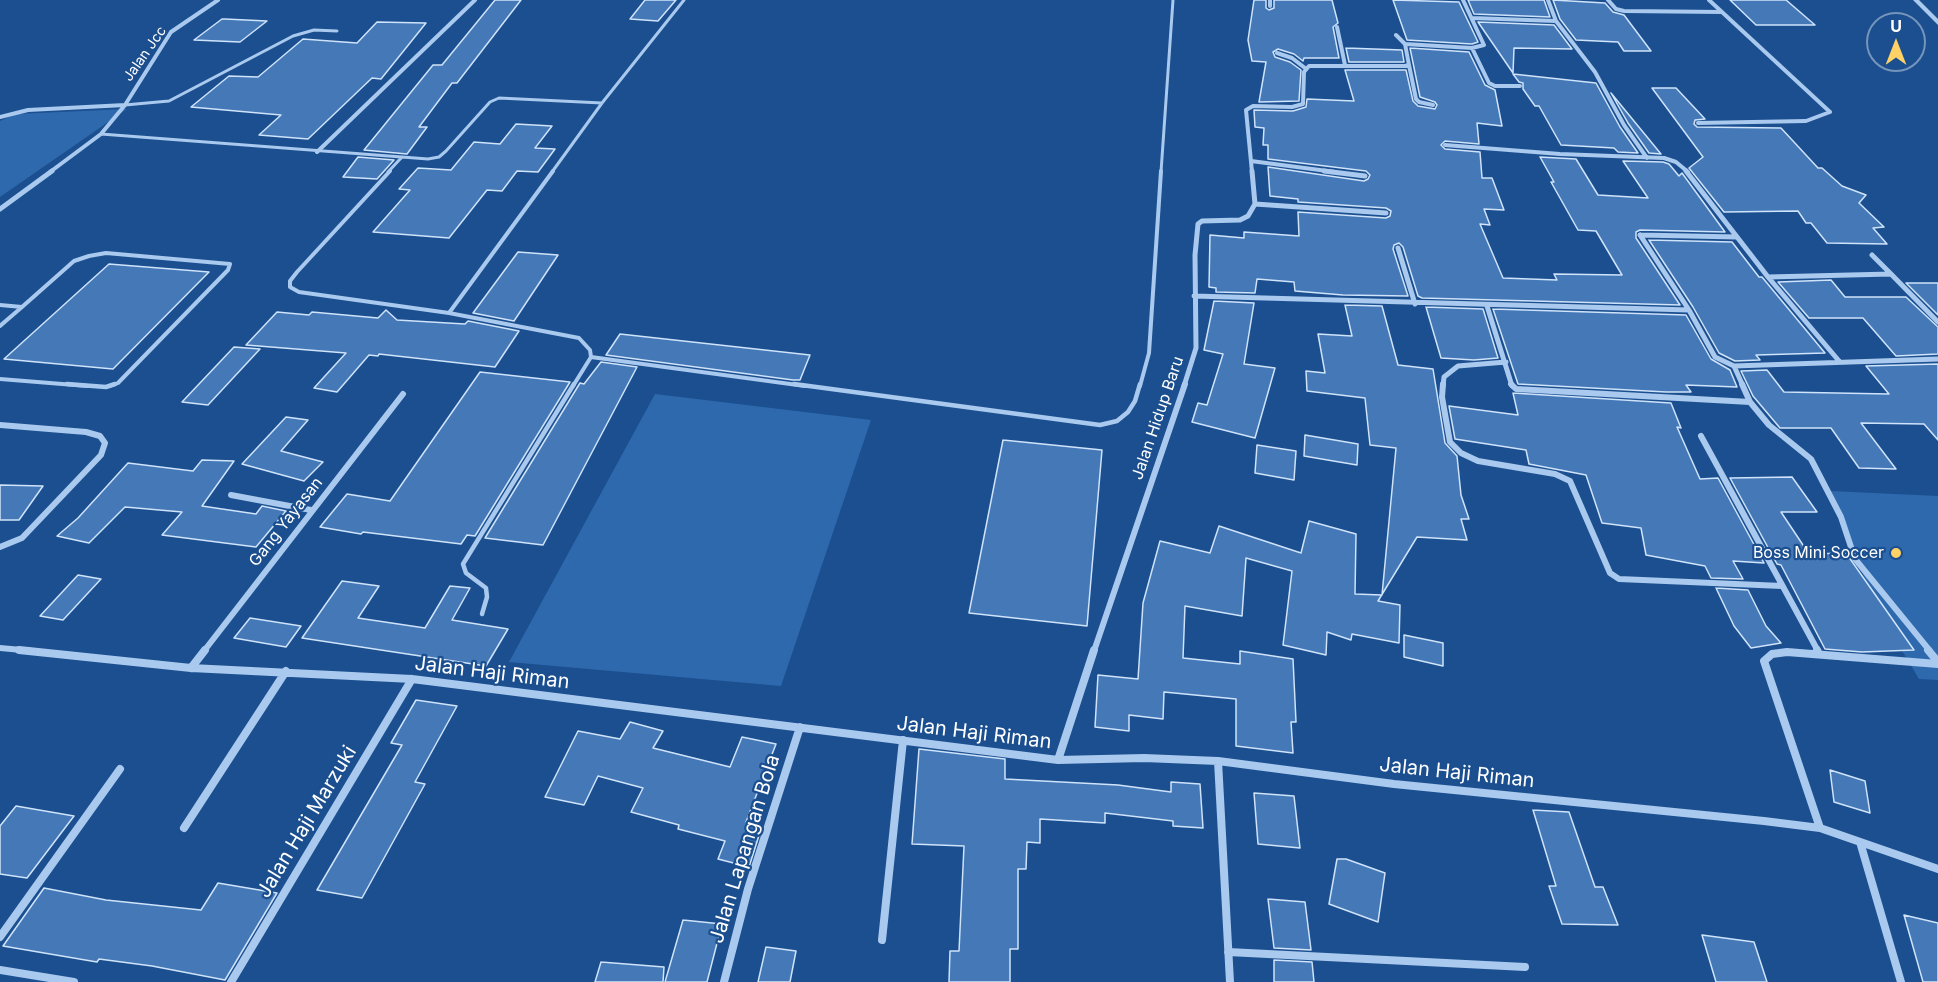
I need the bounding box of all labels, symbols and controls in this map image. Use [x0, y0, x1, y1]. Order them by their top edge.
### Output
north arrow [1866, 12, 1926, 72]
text: U [1890, 16, 1902, 36]
street label: Jalan Jcc [120, 23, 170, 85]
street label: Jalan Hidup Baru [1128, 354, 1188, 482]
street label: Gang Yayasan [245, 474, 327, 570]
place label: Boss Mini Soccer [1753, 543, 1884, 563]
marker: Boss Mini Soccer [1889, 546, 1903, 560]
street label: Jalan Haji Riman [413, 652, 571, 694]
street label: Jalan Haji Riman [895, 712, 1053, 754]
street label: Jalan Haji Marzuki [252, 742, 362, 902]
street label: Jalan Lapangan Bola [705, 752, 785, 946]
street label: Jalan Haji Riman [1378, 753, 1536, 793]

